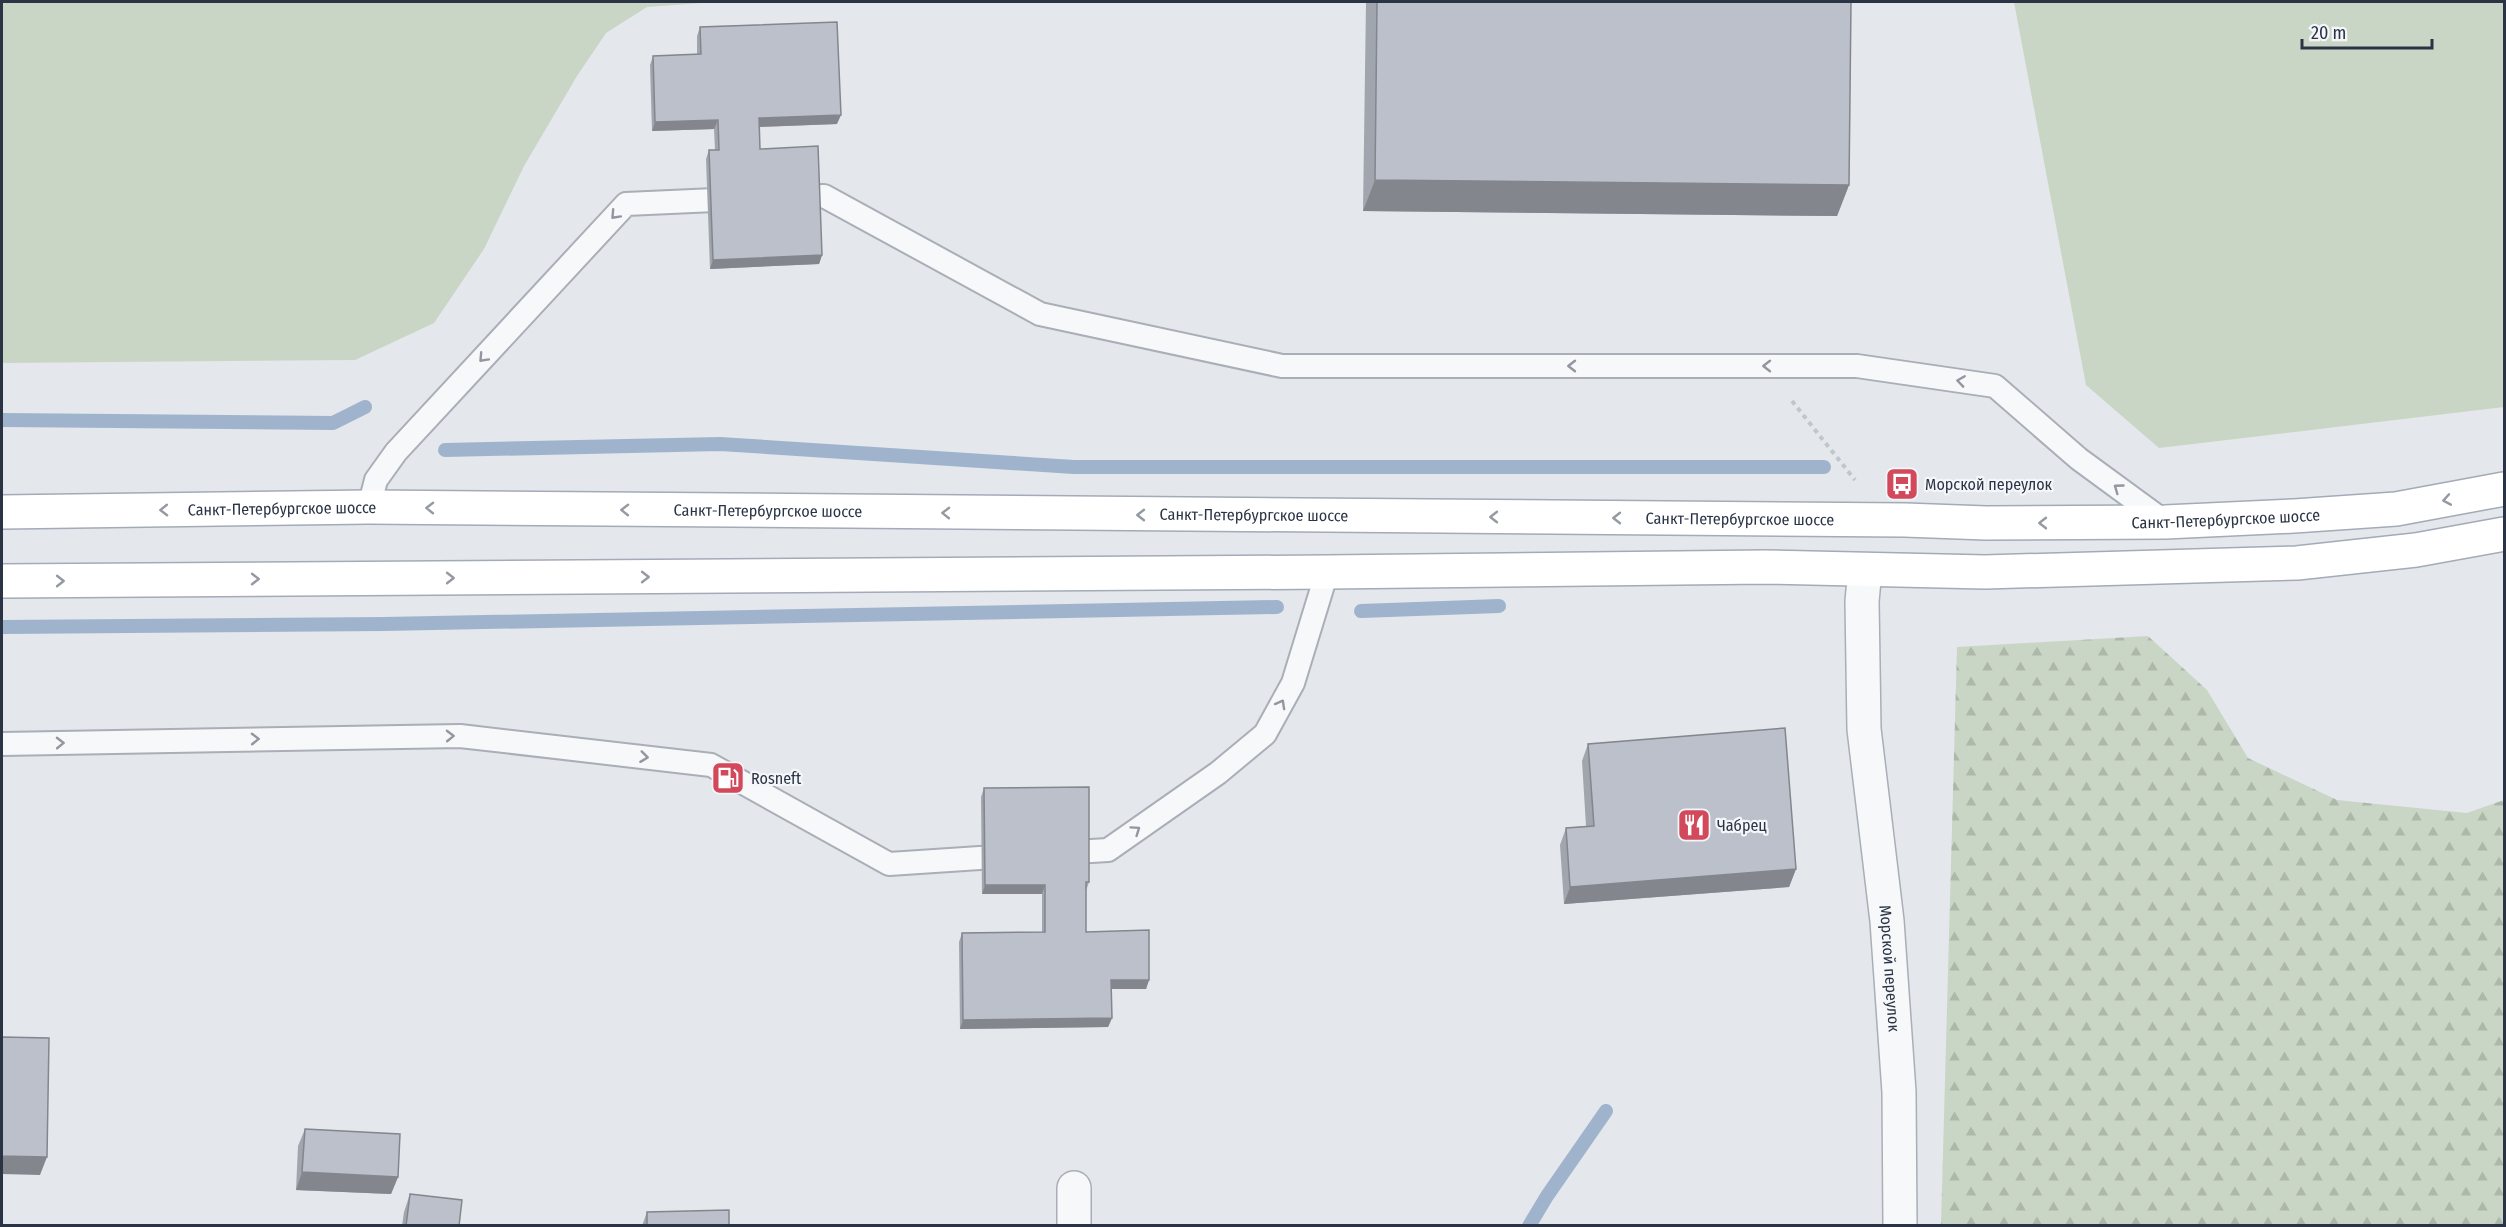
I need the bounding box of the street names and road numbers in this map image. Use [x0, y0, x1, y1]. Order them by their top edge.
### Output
street label: Санкт-Петербургское шоссе [188, 498, 376, 519]
street label: Санкт-Петербургское шоссе [674, 501, 862, 521]
street label: Санкт-Петербургское шоссе [1160, 505, 1348, 525]
street label: Санкт-Петербургское шоссе [2132, 505, 2321, 532]
street label: Санкт-Петербургское шоссе [1646, 509, 1834, 529]
street label: Морской переулок [1875, 904, 1904, 1033]

